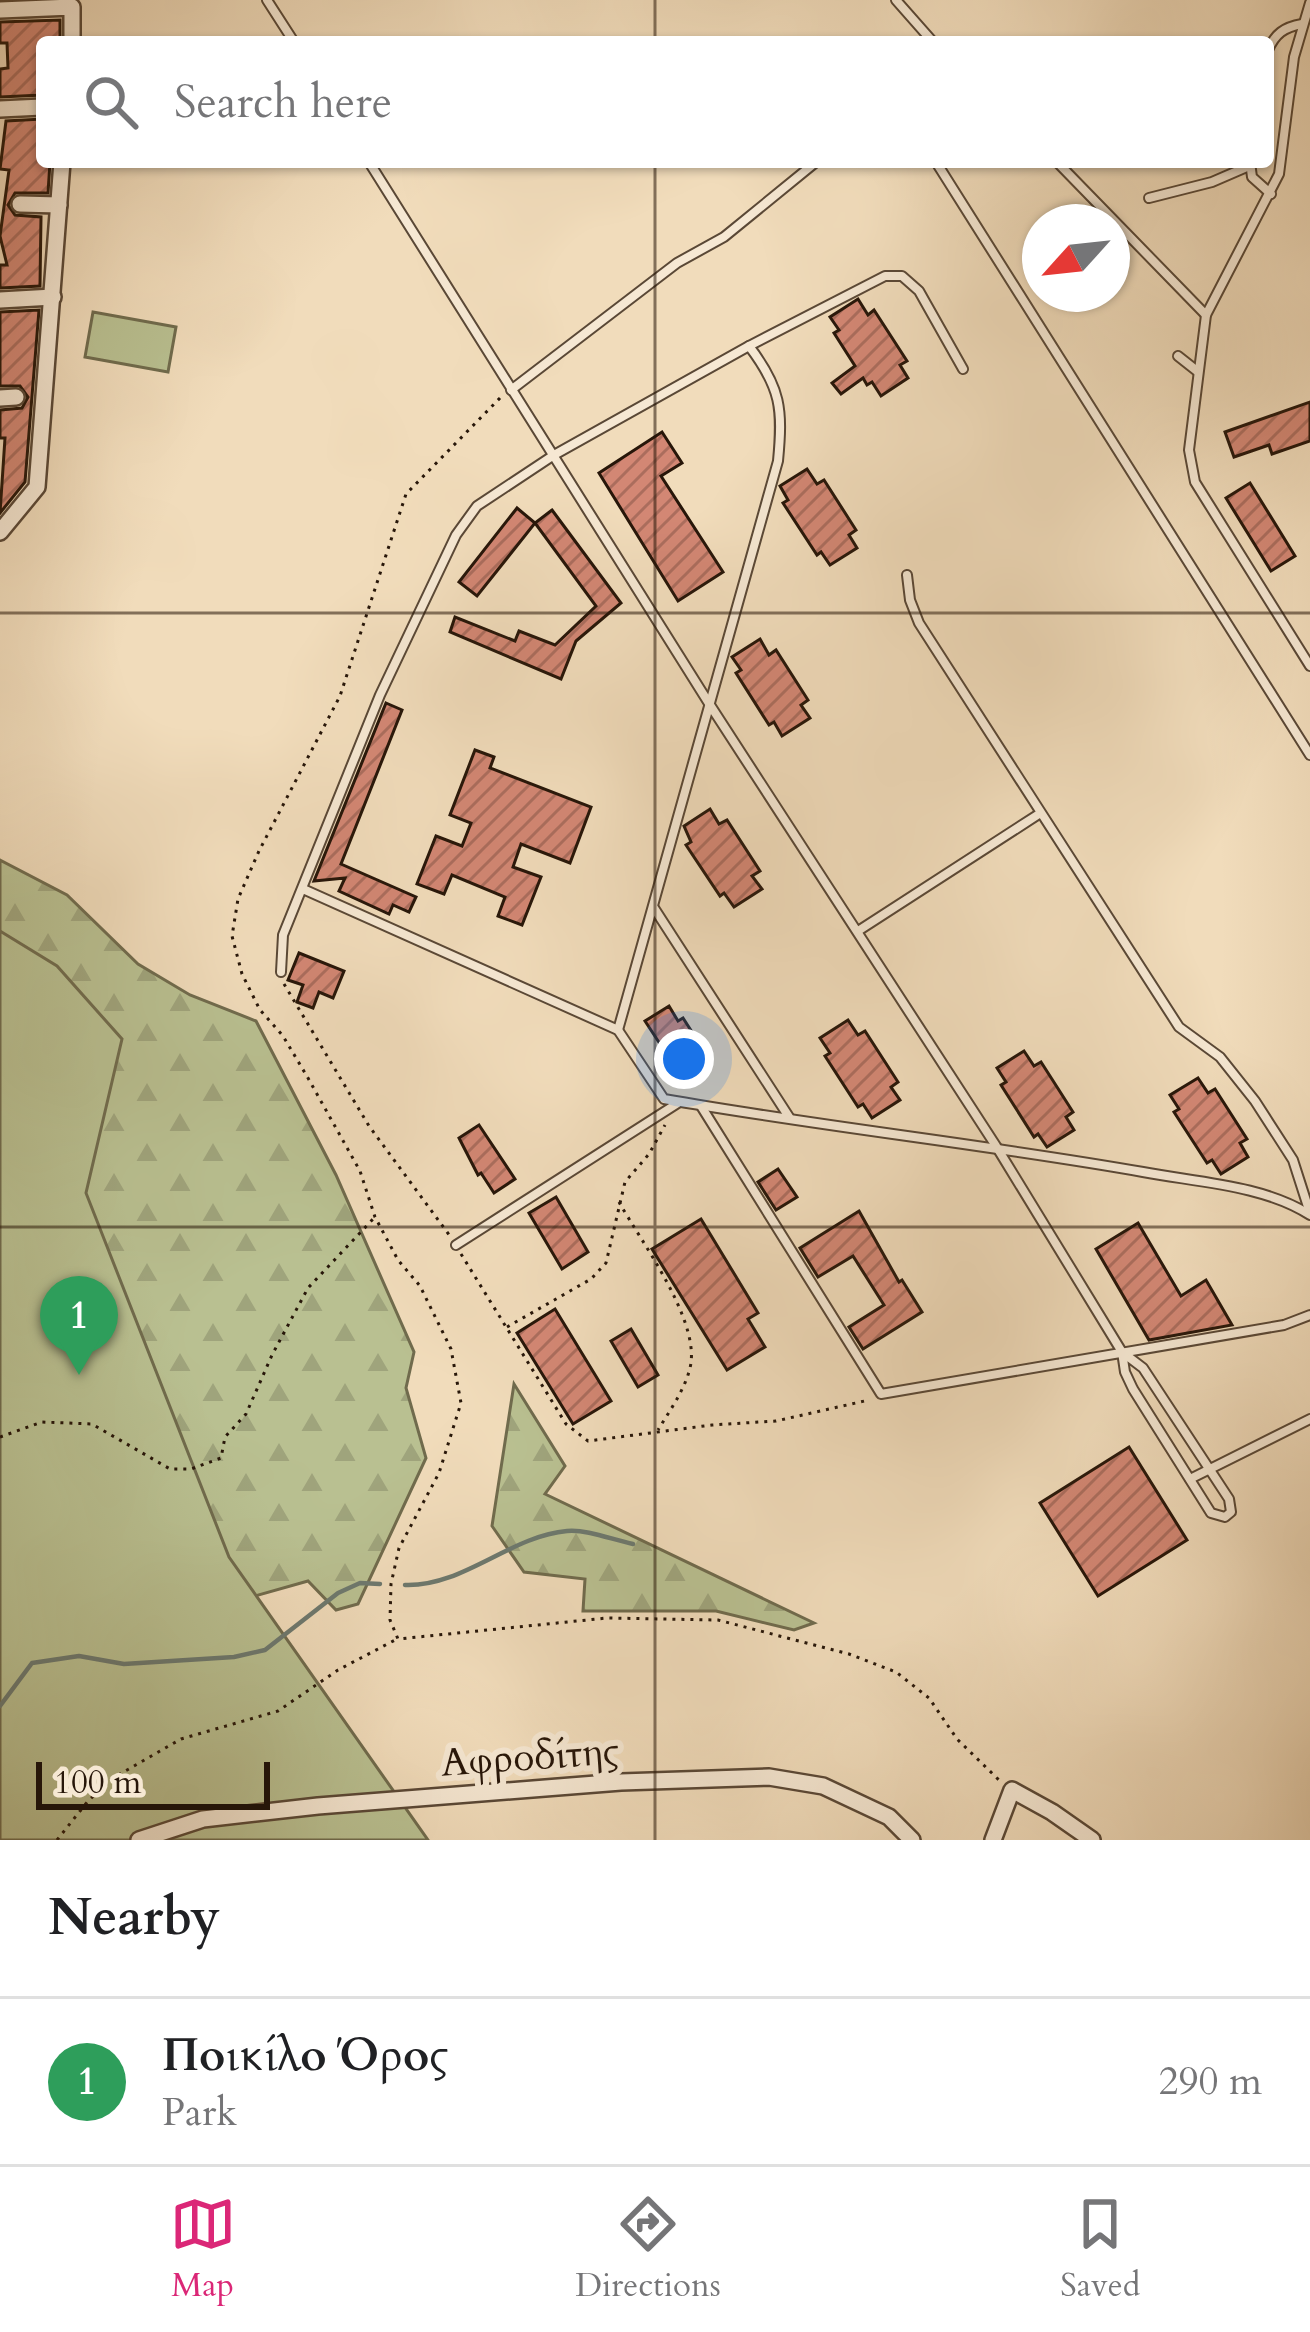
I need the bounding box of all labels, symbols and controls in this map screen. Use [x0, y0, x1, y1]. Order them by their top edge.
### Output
search box [36, 36, 1274, 168]
icon: search [78, 69, 144, 135]
text: Search here [174, 72, 392, 133]
north arrow [1022, 204, 1130, 312]
your location [654, 1029, 714, 1089]
pin: 1 [40, 1276, 118, 1375]
street label: Αφροδίτης [439, 1724, 621, 1790]
scale bar [36, 1756, 270, 1809]
text: 100 m [54, 1760, 141, 1805]
text: Nearby [48, 1883, 220, 1953]
text: Ποικίλο Όρος [162, 2025, 449, 2086]
text: 1 [77, 2055, 97, 2108]
text: 290 m [1159, 2055, 1262, 2108]
text: Park [162, 2086, 237, 2139]
tab: Map [170, 2191, 236, 2308]
tab: Directions [575, 2191, 721, 2308]
tab: Saved [1060, 2191, 1140, 2308]

